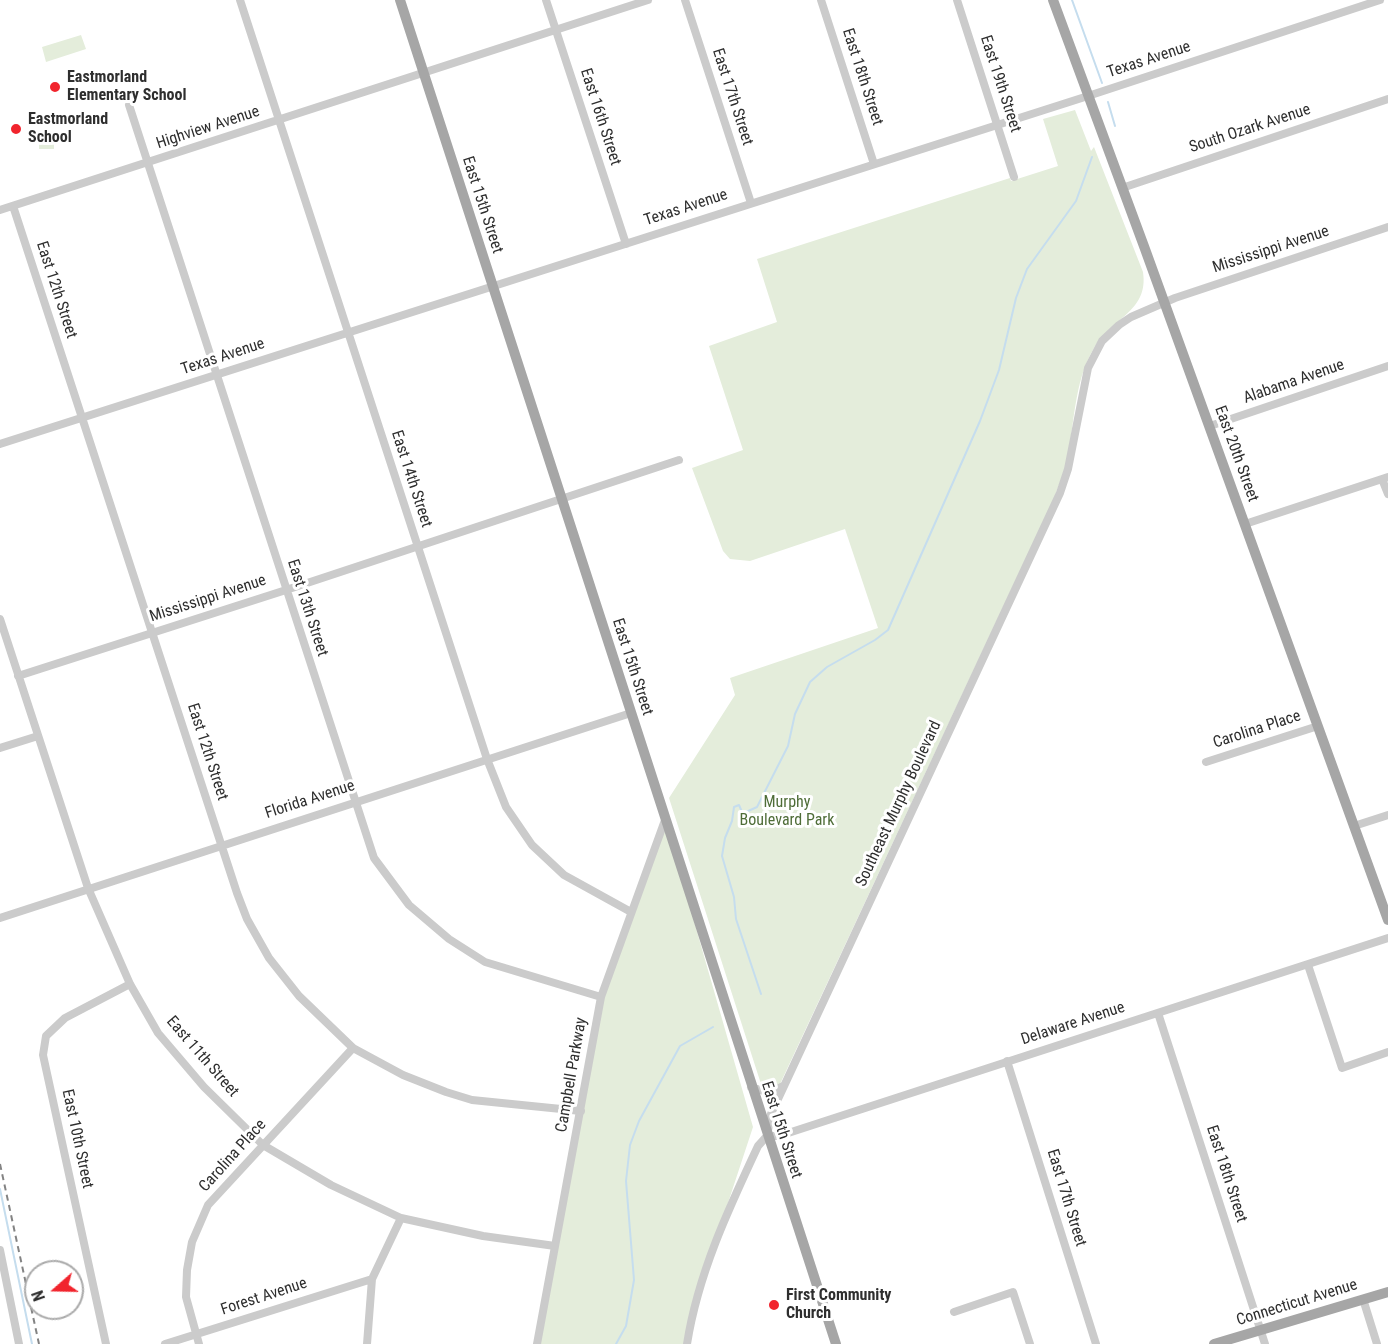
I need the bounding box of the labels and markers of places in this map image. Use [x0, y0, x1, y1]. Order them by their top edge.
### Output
place label: Eastmorland Elementary School [67, 68, 186, 106]
marker: Eastmorland Elementary School [48, 80, 62, 94]
place label: Eastmorland School [28, 110, 108, 148]
marker: Eastmorland School [9, 122, 23, 136]
place label: First Community Church [786, 1286, 891, 1324]
marker: First Community Church [767, 1298, 781, 1312]

